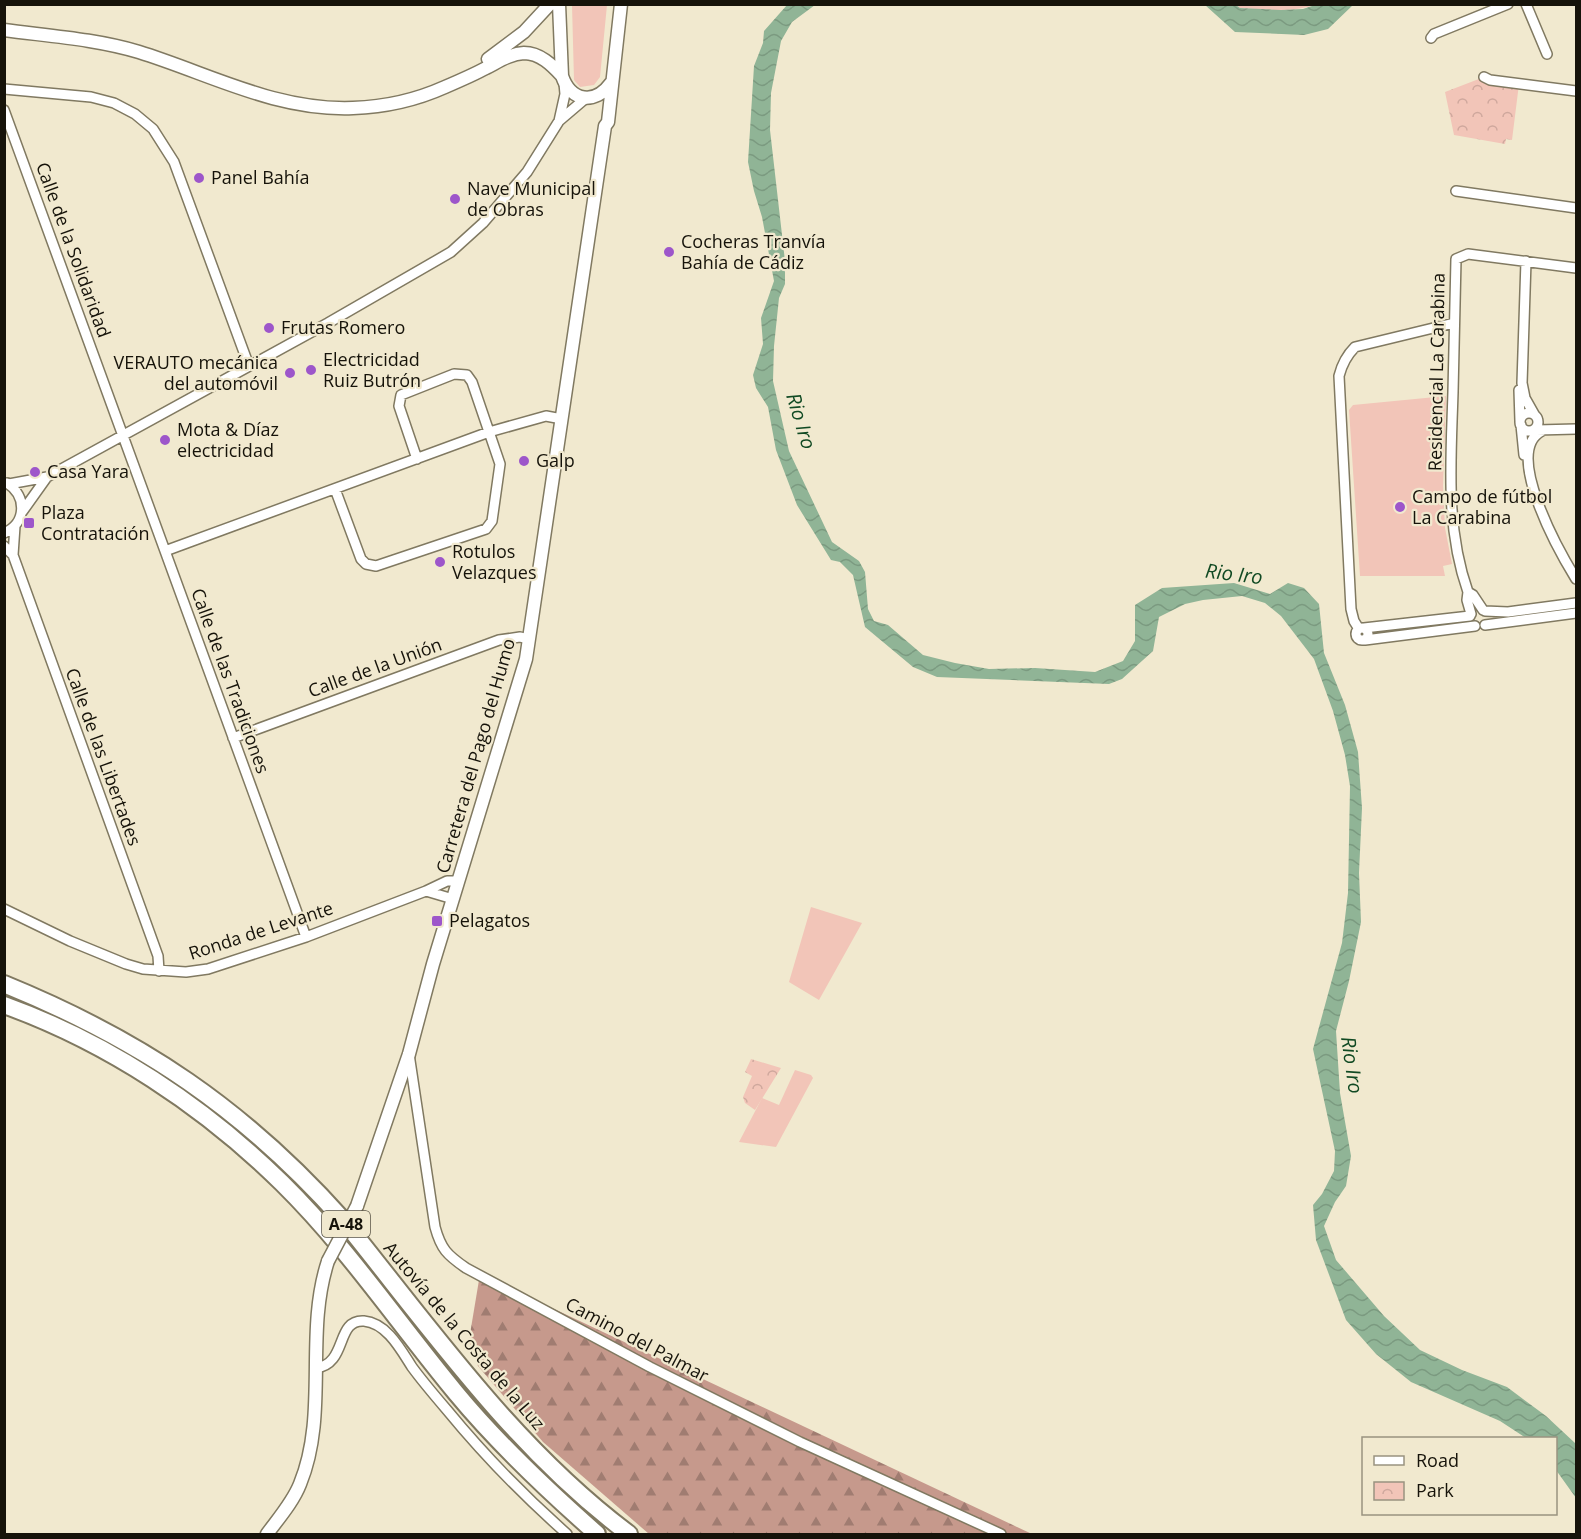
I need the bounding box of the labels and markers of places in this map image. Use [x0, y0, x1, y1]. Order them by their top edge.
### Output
place label: Panel Bahía [211, 165, 309, 189]
marker: Panel Bahía [192, 171, 206, 185]
place label: Nave Municipal de Obras [467, 176, 596, 221]
marker: Nave Municipal de Obras [448, 192, 462, 206]
place label: Cocheras Tranvía Bahía de Cádiz [681, 229, 825, 274]
marker: Cocheras Tranvía Bahía de Cádiz [662, 245, 676, 259]
place label: Frutas Romero [281, 315, 405, 339]
marker: Frutas Romero [262, 321, 276, 335]
place label: Electricidad Ruiz Butrón [323, 347, 421, 392]
place label: VERAUTO mecánica del automóvil [113, 350, 278, 395]
marker: Electricidad Ruiz Butrón [304, 363, 318, 377]
marker: VERAUTO mecánica del automóvil [283, 366, 297, 380]
place label: Mota & Díaz electricidad [177, 417, 279, 462]
marker: Mota & Díaz electricidad [158, 433, 172, 447]
place label: Galp [536, 448, 575, 472]
marker: Galp [517, 454, 531, 468]
place label: Casa Yara [47, 459, 129, 483]
marker: Casa Yara [28, 465, 42, 479]
place label: Campo de fútbol La Carabina [1412, 484, 1552, 529]
place label: Plaza Contratación [41, 500, 149, 545]
marker: Campo de fútbol La Carabina [1393, 500, 1407, 514]
marker: Plaza Contratación [22, 516, 36, 530]
place label: Rotulos Velazques [452, 539, 537, 584]
marker: Rotulos Velazques [433, 555, 447, 569]
place label: Pelagatos [449, 908, 530, 932]
marker: Pelagatos [430, 914, 444, 928]

